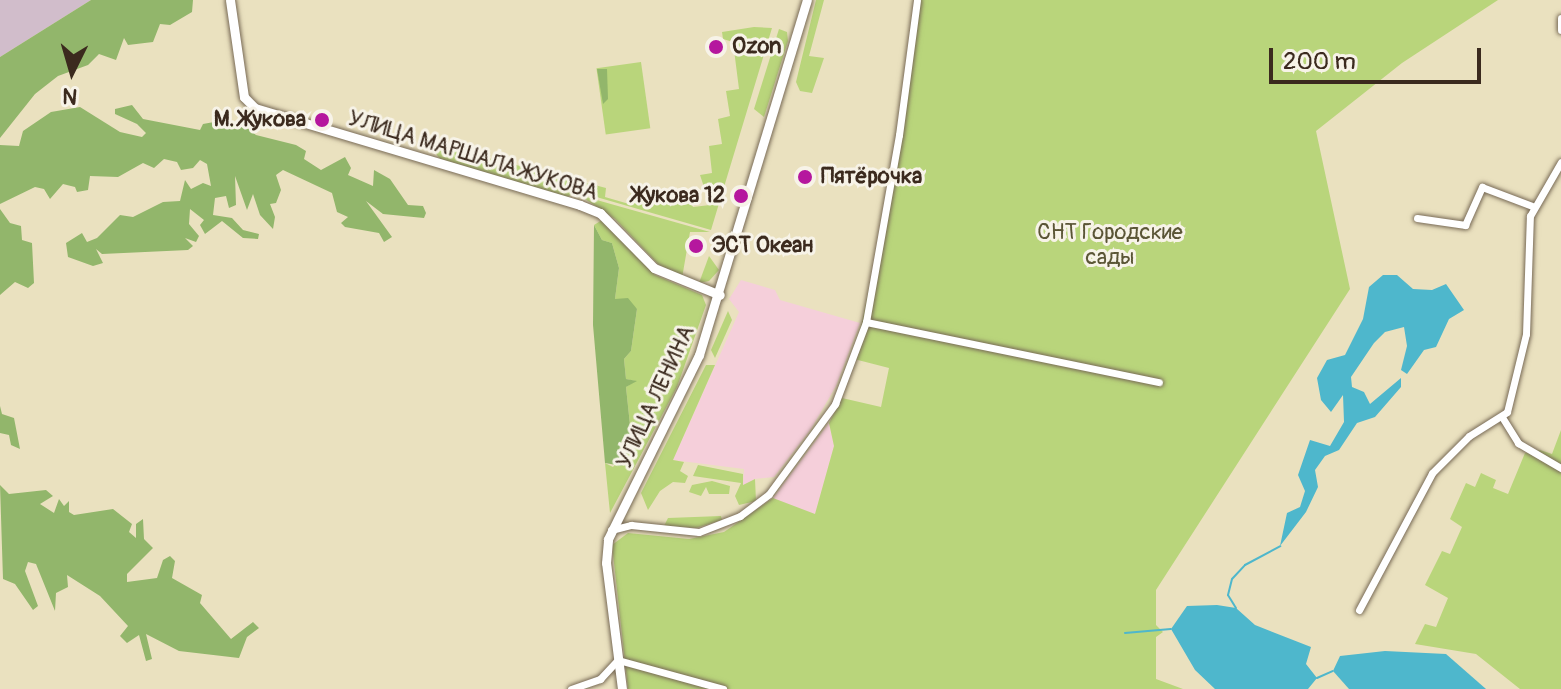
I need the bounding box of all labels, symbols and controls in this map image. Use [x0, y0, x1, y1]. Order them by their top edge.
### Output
north arrow [32, 32, 112, 112]
scale bar [1273, 32, 1485, 82]
place label: Ozon [732, 34, 781, 60]
marker: Ozon [707, 38, 725, 56]
text: 200 m [1283, 47, 1356, 76]
text: N [61, 81, 79, 111]
street label: УЛИЦА МАРШАЛА ЖУКОВА [345, 105, 601, 207]
place label: М. Жукова [214, 107, 306, 133]
marker: М. Жукова [313, 111, 331, 129]
place label: Пятёрочка [821, 164, 922, 190]
marker: Пятёрочка [796, 168, 814, 186]
place label: Жукова 12 [633, 183, 725, 209]
marker: Жукова 12 [732, 187, 750, 205]
park label: СНТ Городские сады [1037, 219, 1183, 270]
place label: ЭСТ Океан [712, 233, 813, 259]
marker: ЭСТ Океан [687, 237, 705, 255]
street label: УЛИЦА ЛЕНИНА [611, 322, 701, 472]

